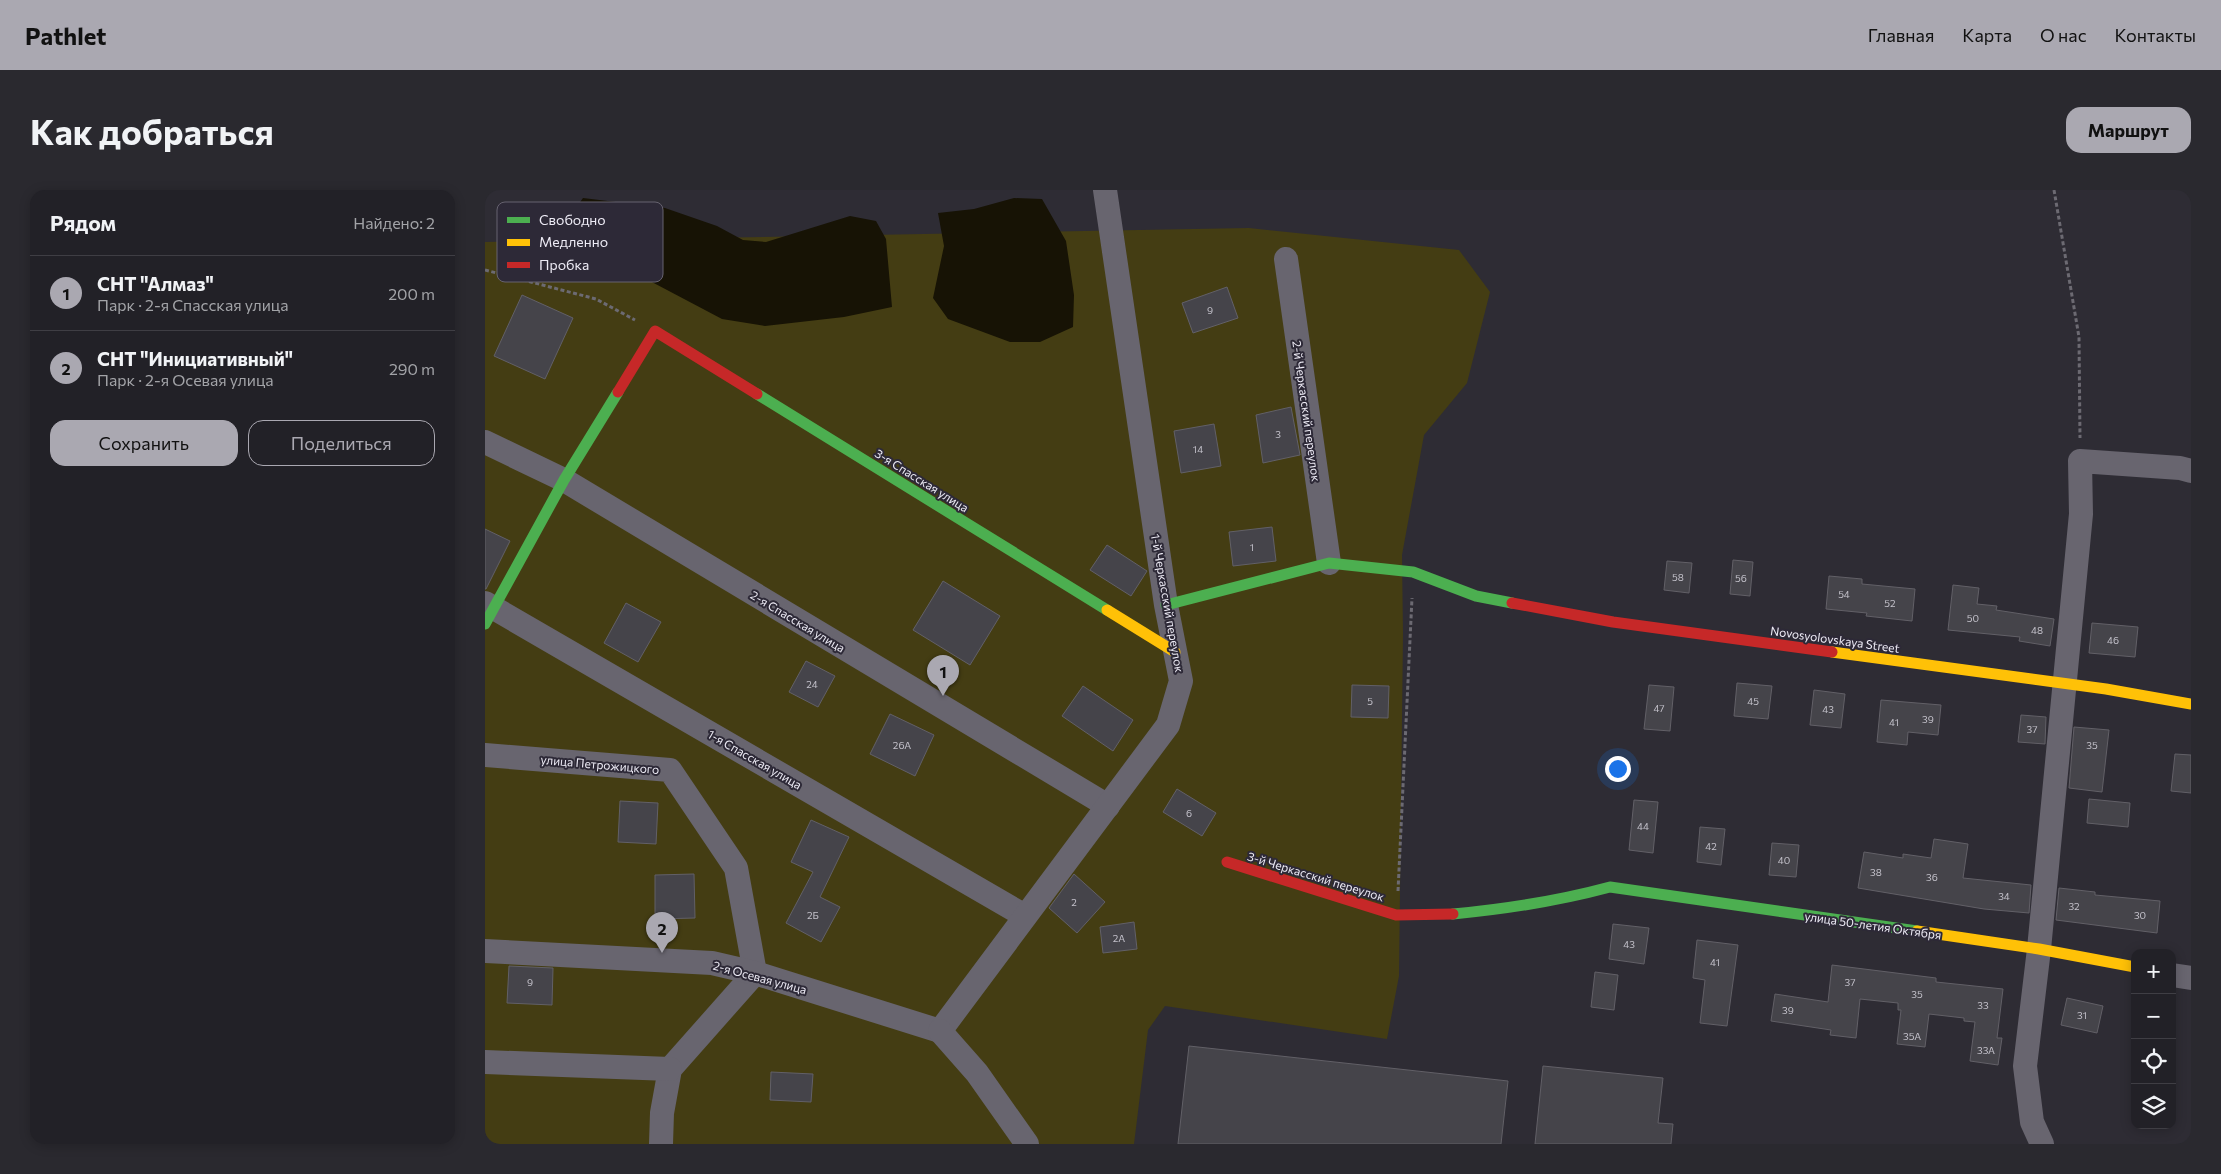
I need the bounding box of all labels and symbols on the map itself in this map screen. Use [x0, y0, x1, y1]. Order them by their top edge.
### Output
legend [497, 202, 663, 282]
text: Свободно [539, 211, 606, 228]
text: Медленно [539, 233, 608, 250]
text: Пробка [539, 256, 589, 273]
house number: 9 [1207, 304, 1213, 316]
street label: 2-й Черкасский переулок [1290, 340, 1324, 483]
house number: 3 [1275, 428, 1281, 440]
house number: 14 [1193, 443, 1203, 455]
street label: 3-я Спасская улица [873, 446, 971, 514]
street label: 1-й Черкасский переулок [1149, 533, 1187, 674]
house number: 1 [1250, 541, 1254, 553]
house number: 58 [1672, 571, 1684, 583]
house number: 56 [1735, 572, 1747, 584]
street label: 2-я Спасская улица [748, 587, 848, 655]
house number: 54 [1838, 588, 1850, 600]
house number: 52 [1884, 597, 1896, 609]
house number: 50 [1967, 612, 1979, 624]
street label: Novosyolovskaya Street [1770, 623, 1901, 655]
house number: 48 [2031, 624, 2043, 636]
house number: 46 [2107, 634, 2119, 646]
pin: 1 [927, 655, 959, 696]
house number: 24 [806, 678, 818, 690]
house number: 5 [1367, 695, 1373, 707]
house number: 45 [1747, 695, 1759, 707]
house number: 47 [1653, 702, 1665, 714]
house number: 43 [1822, 703, 1834, 715]
house number: 39 [1922, 713, 1934, 725]
house number: 41 [1889, 716, 1899, 728]
house number: 37 [2027, 723, 2037, 735]
street label: 1-я Спасская улица [706, 726, 804, 792]
house number: 26А [893, 739, 911, 751]
house number: 35 [2086, 739, 2098, 751]
street label: улица Петрожицкого [540, 752, 660, 776]
your location [1605, 756, 1631, 782]
house number: 6 [1186, 807, 1192, 819]
house number: 44 [1637, 820, 1649, 832]
house number: 42 [1705, 840, 1717, 852]
street label: 3-й Черкасский переулок [1246, 849, 1387, 904]
house number: 40 [1778, 854, 1790, 866]
house number: 38 [1870, 866, 1882, 878]
house number: 36 [1926, 871, 1938, 883]
house number: 34 [1998, 890, 2010, 902]
house number: 2 [1071, 896, 1077, 908]
house number: 32 [2068, 900, 2080, 912]
street label: улица 50-летия Октября [1804, 908, 1942, 942]
house number: 2Б [807, 909, 819, 921]
house number: 30 [2134, 909, 2146, 921]
pin: 2 [646, 912, 678, 953]
house number: 2А [1113, 932, 1125, 944]
house number: 43 [1623, 938, 1635, 950]
house number: 41 [1710, 956, 1720, 968]
street label: 2-я Осевая улица [712, 958, 808, 996]
house number: 9 [527, 976, 533, 988]
house number: 37 [1845, 976, 1855, 988]
house number: 35 [1911, 988, 1923, 1000]
house number: 33 [1977, 999, 1989, 1011]
house number: 39 [1782, 1004, 1794, 1016]
house number: 31 [2077, 1009, 2087, 1021]
house number: 35А [1903, 1030, 1921, 1042]
house number: 33А [1977, 1044, 1995, 1056]

